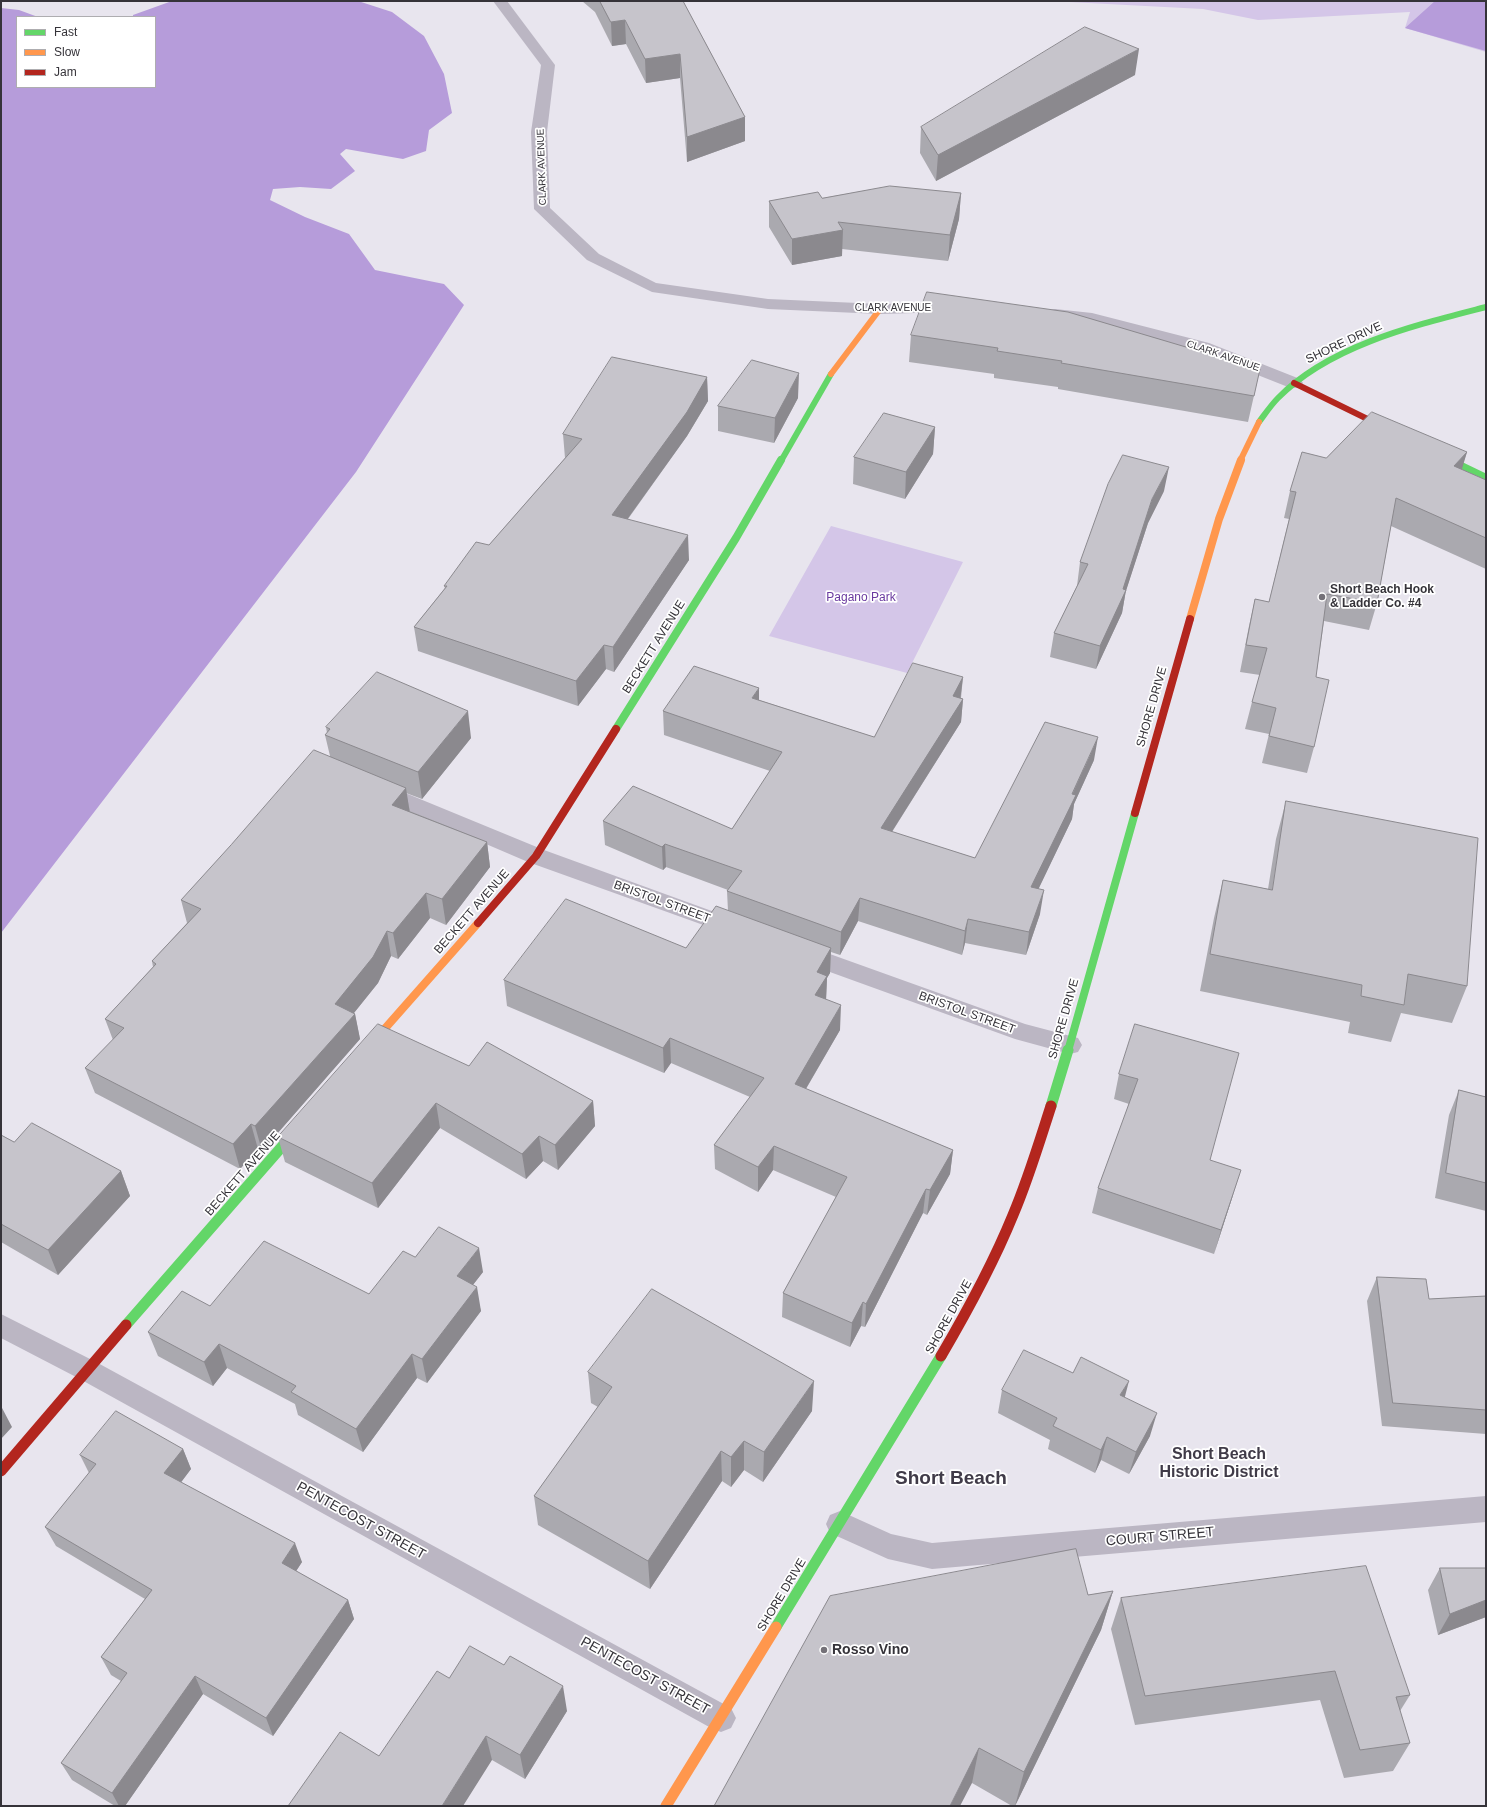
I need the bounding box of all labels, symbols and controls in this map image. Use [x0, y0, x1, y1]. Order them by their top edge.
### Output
legend [16, 16, 156, 88]
text: Fast [54, 25, 77, 39]
text: Slow [54, 45, 80, 59]
text: Jam [54, 65, 77, 79]
street label: CLARK AVENUE [535, 129, 549, 205]
street label: CLARK AVENUE [855, 302, 931, 314]
street label: SHORE DRIVE [1303, 319, 1385, 367]
street label: CLARK AVENUE [1185, 338, 1261, 374]
place label: Short Beach Hook & Ladder Co. #4 [1330, 583, 1434, 611]
park label: Pagano Park [826, 591, 896, 605]
marker: Short Beach Hook & Ladder Co. #4 [1317, 592, 1327, 602]
street label: BECKETT AVENUE [620, 598, 688, 696]
street label: SHORE DRIVE [1134, 665, 1170, 749]
street label: BECKETT AVENUE [431, 867, 513, 957]
street label: BRISTOL STREET [612, 878, 712, 926]
street label: SHORE DRIVE [1046, 977, 1082, 1061]
street label: BRISTOL STREET [917, 989, 1017, 1037]
street label: BECKETT AVENUE [202, 1129, 284, 1219]
street label: SHORE DRIVE [923, 1277, 975, 1357]
district label: Short Beach Historic District [1159, 1445, 1279, 1483]
district label: Short Beach [895, 1468, 1007, 1490]
street label: PENTECOST STREET [294, 1479, 428, 1563]
street label: COURT STREET [1105, 1524, 1215, 1550]
street label: SHORE DRIVE [755, 1556, 809, 1634]
street label: PENTECOST STREET [578, 1634, 712, 1718]
place label: Rosso Vino [832, 1642, 909, 1658]
marker: Rosso Vino [819, 1645, 829, 1655]

